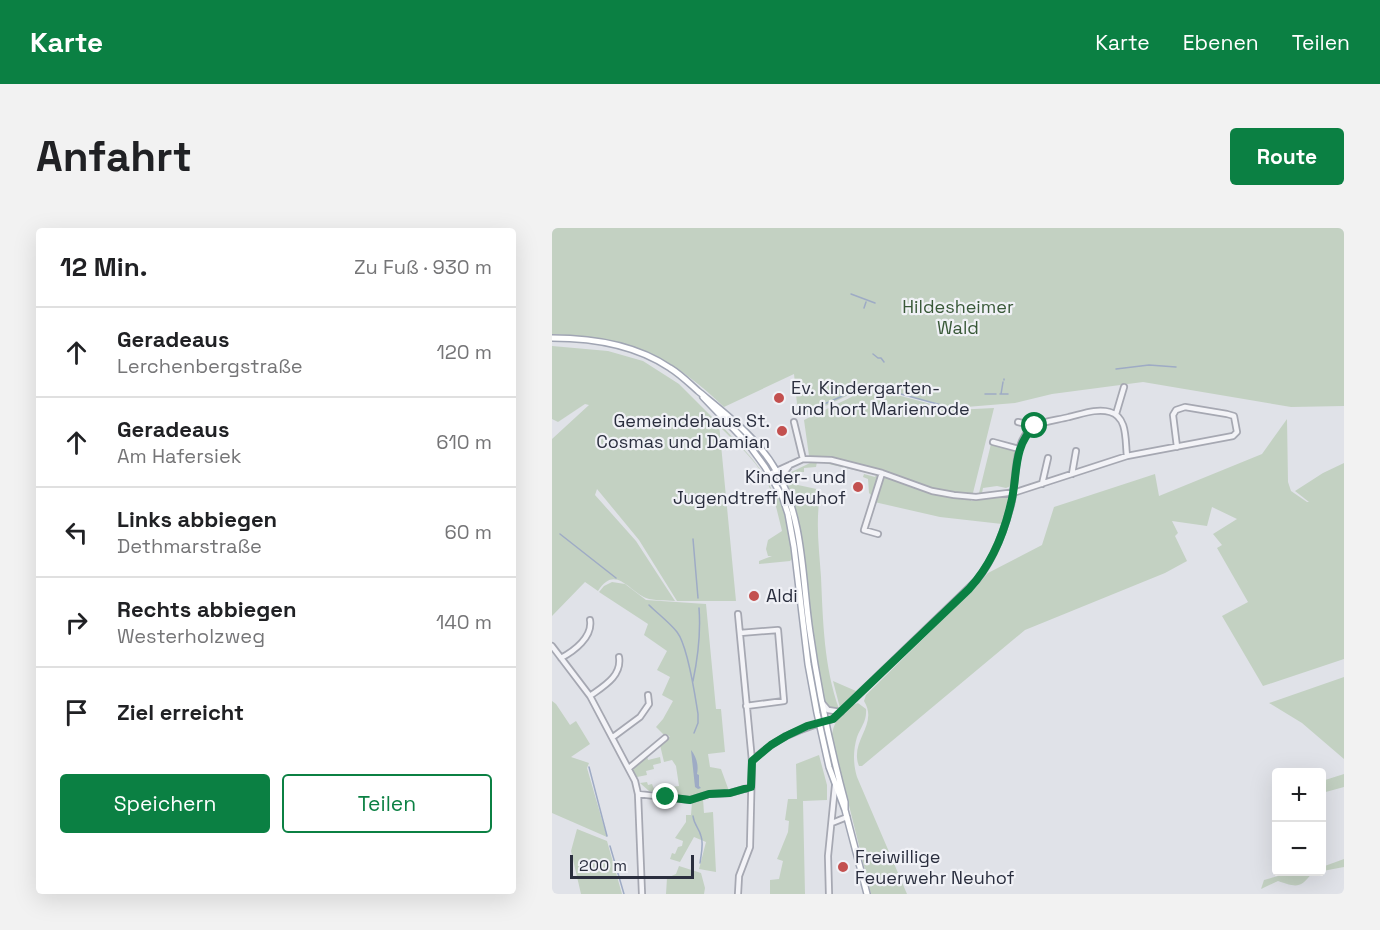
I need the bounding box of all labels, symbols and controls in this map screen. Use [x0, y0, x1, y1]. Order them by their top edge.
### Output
text: Karte [30, 24, 103, 60]
text: Karte [1095, 29, 1150, 56]
text: Ebenen [1183, 29, 1259, 56]
text: Teilen [1292, 29, 1350, 56]
button: Route [1230, 128, 1344, 185]
text: Anfahrt [36, 130, 192, 183]
text: 12 Min. [60, 250, 147, 284]
text: Zu Fuß · 930 m [354, 254, 492, 280]
park label: Hildesheimer Wald [902, 295, 1014, 339]
text: Geradeaus [117, 325, 229, 353]
icon: ahead [60, 336, 93, 369]
text: 120 m [436, 339, 492, 365]
text: Lerchenbergstraße [117, 353, 303, 379]
place label: Ev. Kindergarten- und hort Marienrode [791, 376, 970, 420]
marker: Ev. Kindergarten- und hort Marienrode [772, 391, 786, 405]
place label: Gemeindehaus St. Cosmas und Damian [596, 409, 770, 453]
route start [1021, 412, 1047, 438]
text: Geradeaus [117, 415, 229, 443]
marker: Gemeindehaus St. Cosmas und Damian [775, 424, 789, 438]
icon: ahead [60, 426, 93, 459]
text: 610 m [436, 429, 492, 455]
text: Am Hafersiek [117, 443, 242, 469]
place label: Kinder- und Jugendtreff Neuhof [673, 465, 846, 509]
marker: Kinder- und Jugendtreff Neuhof [851, 480, 865, 494]
text: Links abbiegen [117, 505, 277, 533]
icon: left [60, 516, 93, 549]
text: 60 m [445, 519, 492, 545]
text: Dethmarstraße [117, 533, 262, 559]
place label: Aldi [766, 584, 798, 607]
marker: Aldi [747, 589, 761, 603]
text: Rechts abbiegen [117, 595, 297, 623]
icon: right [60, 606, 93, 639]
text: 140 m [436, 609, 492, 635]
text: Westerholzweg [117, 623, 265, 649]
icon: arrive [60, 696, 93, 729]
text: Ziel erreicht [117, 698, 244, 726]
map controls [1272, 768, 1326, 876]
button: + [1272, 768, 1326, 822]
button: Speichern [60, 774, 270, 833]
button: Teilen [282, 774, 492, 833]
route end [652, 783, 678, 809]
button: − [1272, 822, 1326, 876]
place label: Freiwillige Feuerwehr Neuhof [855, 845, 1014, 889]
scale bar [570, 852, 694, 880]
text: 200 m [579, 855, 627, 876]
marker: Freiwillige Feuerwehr Neuhof [836, 860, 850, 874]

